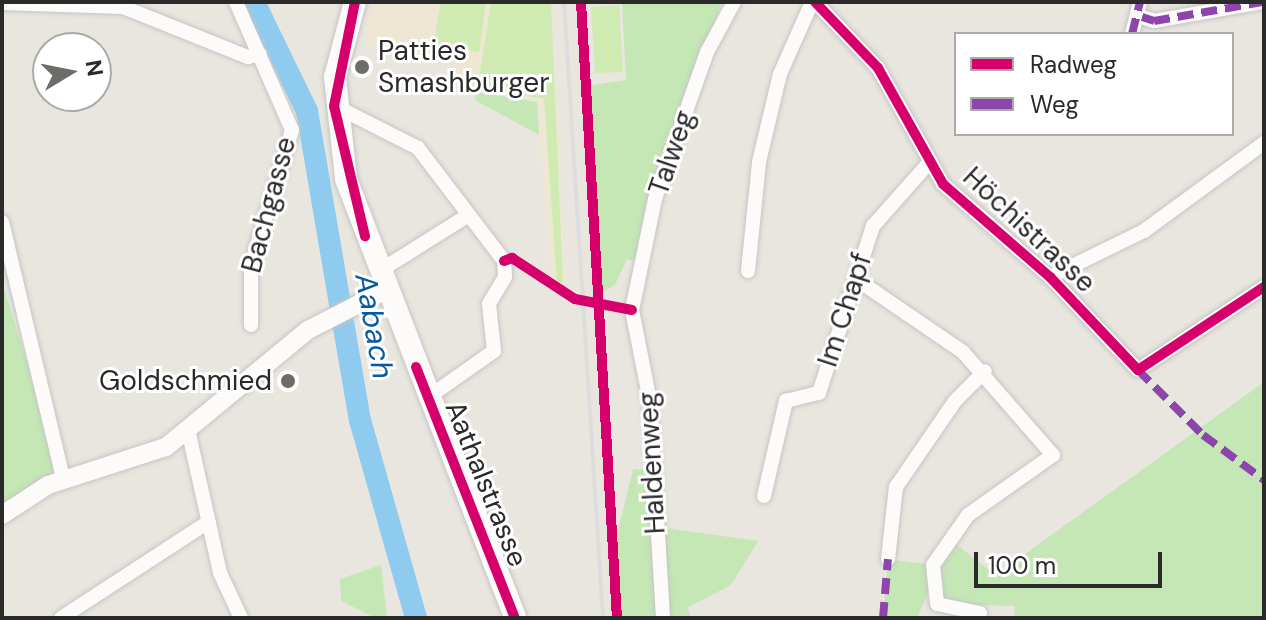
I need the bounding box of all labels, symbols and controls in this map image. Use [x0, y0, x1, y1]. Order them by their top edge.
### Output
north arrow [32, 32, 112, 112]
legend [954, 32, 1234, 136]
place label: Patties Smashburger [378, 34, 549, 100]
text: Radweg [1030, 49, 1117, 80]
text: N [78, 58, 110, 79]
marker: Patties Smashburger [353, 58, 371, 76]
text: Weg [1030, 89, 1079, 120]
street label: Talweg [642, 106, 702, 200]
street label: Bachgasse [235, 133, 303, 277]
street label: Höchistrasse [956, 160, 1102, 300]
street label: Im Chapf [811, 249, 879, 371]
water label: Aabach [347, 271, 401, 381]
place label: Goldschmied [99, 364, 272, 398]
marker: Goldschmied [279, 372, 297, 390]
street label: Haldenweg [631, 391, 673, 535]
street label: Aathalstrasse [438, 396, 534, 572]
scale bar [978, 536, 1166, 586]
text: 100 m [988, 550, 1056, 581]

